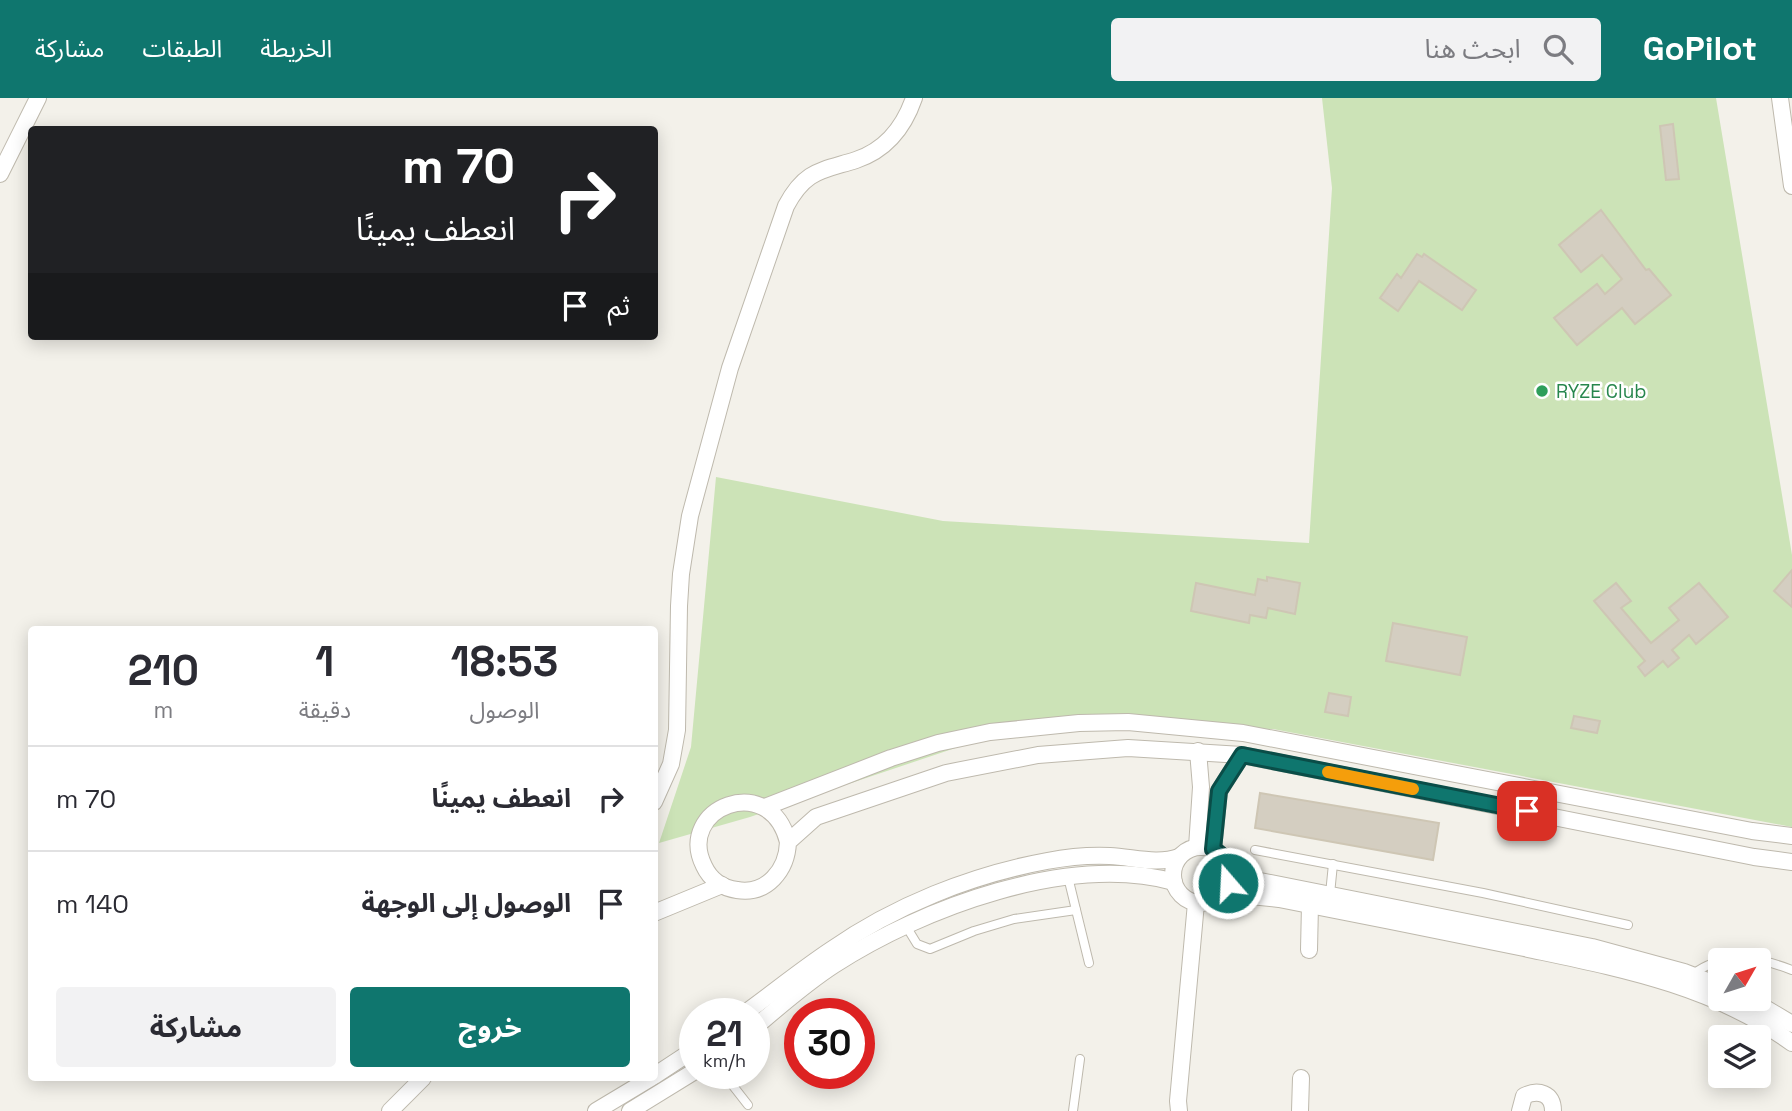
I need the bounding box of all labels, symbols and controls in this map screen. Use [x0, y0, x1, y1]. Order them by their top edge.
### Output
search box [1111, 18, 1601, 81]
text: GoPilot [1643, 28, 1757, 70]
icon: search [1539, 30, 1577, 68]
text: ابحث هنا [1424, 32, 1521, 66]
text: مشاركة [35, 33, 104, 64]
text: الطبقات [142, 33, 222, 64]
text: الخريطة [260, 33, 332, 64]
text: 70 m [402, 135, 515, 197]
icon: right [539, 154, 630, 245]
text: انعطف يمينًا [356, 209, 515, 249]
icon: arrive [556, 287, 594, 325]
text: ثم [608, 289, 630, 323]
place label: RYZE Club [1556, 379, 1647, 404]
marker: RYZE Club [1534, 383, 1550, 399]
text: 1 [315, 635, 334, 688]
text: 18:53 [451, 635, 558, 688]
text: 210 [128, 644, 199, 697]
text: m [153, 695, 173, 725]
text: دقيقة [299, 695, 351, 725]
text: الوصول [470, 695, 539, 725]
icon: right [592, 780, 630, 818]
text: انعطف يمينًا [431, 781, 571, 815]
pin [1497, 781, 1557, 841]
text: 70 m [56, 782, 116, 816]
icon: arrive [1508, 792, 1546, 830]
position arrow [1191, 846, 1265, 920]
icon: arrive [592, 885, 630, 923]
text: الوصول إلى الوجهة [361, 886, 571, 920]
text: 140 m [56, 887, 129, 921]
north arrow [1708, 948, 1771, 1012]
map controls [1708, 948, 1771, 1088]
button: مشاركة [56, 987, 336, 1067]
button: خروج [350, 987, 630, 1067]
speed limit sign: 30 [784, 998, 875, 1089]
text: 21 [706, 1012, 743, 1056]
button: layers [1708, 1025, 1771, 1088]
text: km/h [703, 1049, 746, 1072]

